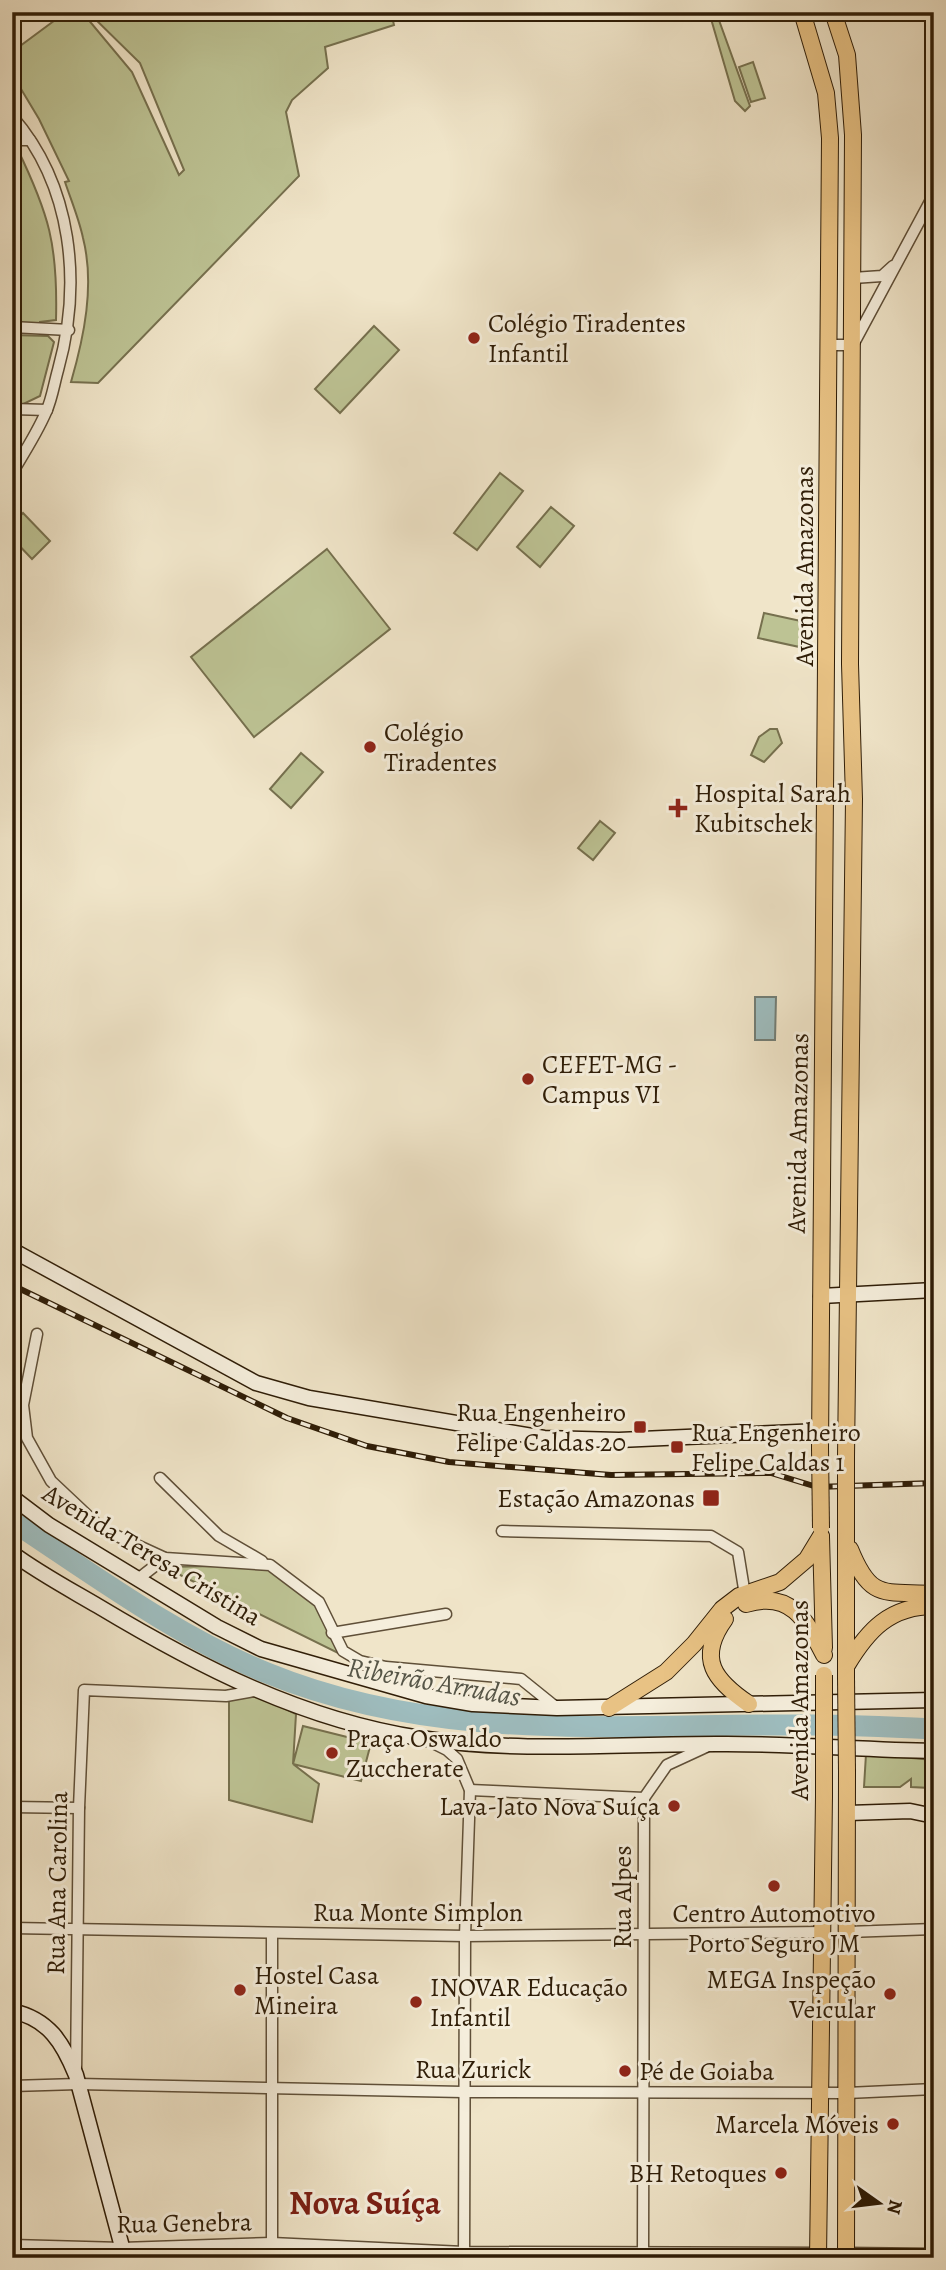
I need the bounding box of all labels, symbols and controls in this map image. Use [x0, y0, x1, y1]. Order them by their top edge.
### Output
place label: Colégio Tiradentes Infantil [488, 306, 686, 371]
marker: Colégio Tiradentes Infantil [466, 330, 482, 346]
street label: Avenida Amazonas [787, 466, 822, 667]
place label: Colégio Tiradentes [384, 715, 497, 780]
marker: Colégio Tiradentes [362, 739, 378, 755]
place label: Hospital Sarah Kubitschek [694, 776, 851, 841]
marker: Hospital Sarah Kubitschek [668, 798, 688, 818]
street label: Avenida Amazonas [779, 1032, 817, 1235]
place label: CEFET-MG - Campus VI [542, 1047, 677, 1112]
marker: CEFET-MG - Campus VI [520, 1071, 536, 1087]
place label: Rua Engenheiro Felipe Caldas 20 [455, 1395, 626, 1460]
place label: Rua Engenheiro Felipe Caldas 1 [691, 1415, 861, 1480]
marker: Rua Engenheiro Felipe Caldas 20 [632, 1419, 648, 1435]
marker: Rua Engenheiro Felipe Caldas 1 [669, 1439, 685, 1455]
street label: Avenida Teresa Cristina [35, 1475, 268, 1634]
place label: Estação Amazonas [497, 1481, 695, 1516]
marker: Estação Amazonas [701, 1488, 721, 1508]
street label: Avenida Amazonas [782, 1600, 817, 1801]
water label: Ribeirão Arrudas [344, 1648, 524, 1716]
place label: Praça Oswaldo Zuccherate [346, 1721, 502, 1786]
marker: Praça Oswaldo Zuccherate [324, 1745, 340, 1761]
place label: Lava-Jato Nova Suíça [439, 1789, 660, 1824]
street label: Rua Ana Carolina [38, 1791, 76, 1975]
marker: Lava-Jato Nova Suíça [666, 1798, 682, 1814]
street label: Rua Alpes [605, 1845, 640, 1949]
marker: Centro Automotivo Porto Seguro JM [766, 1878, 782, 1894]
street label: Rua Monte Simplon [313, 1895, 523, 1930]
place label: Centro Automotivo Porto Seguro JM [673, 1896, 875, 1961]
place label: Hostel Casa Mineira [254, 1958, 379, 2023]
place label: MEGA Inspeção Veicular [706, 1962, 876, 2027]
place label: INOVAR Educação Infantil [430, 1970, 628, 2035]
marker: Hostel Casa Mineira [232, 1982, 248, 1998]
marker: MEGA Inspeção Veicular [882, 1986, 898, 2002]
marker: INOVAR Educação Infantil [408, 1994, 424, 2010]
street label: Rua Zurick [415, 2052, 531, 2087]
place label: Pé de Goiaba [639, 2054, 774, 2089]
marker: Pé de Goiaba [617, 2063, 633, 2079]
place label: Marcela Móveis [715, 2107, 879, 2142]
marker: Marcela Móveis [885, 2116, 901, 2132]
place label: BH Retoques [629, 2156, 767, 2191]
marker: BH Retoques [773, 2165, 789, 2181]
north arrow [844, 2168, 914, 2238]
district label: Nova Suíça [289, 2180, 441, 2225]
text: N [880, 2197, 909, 2217]
street label: Rua Genebra [116, 2204, 252, 2242]

